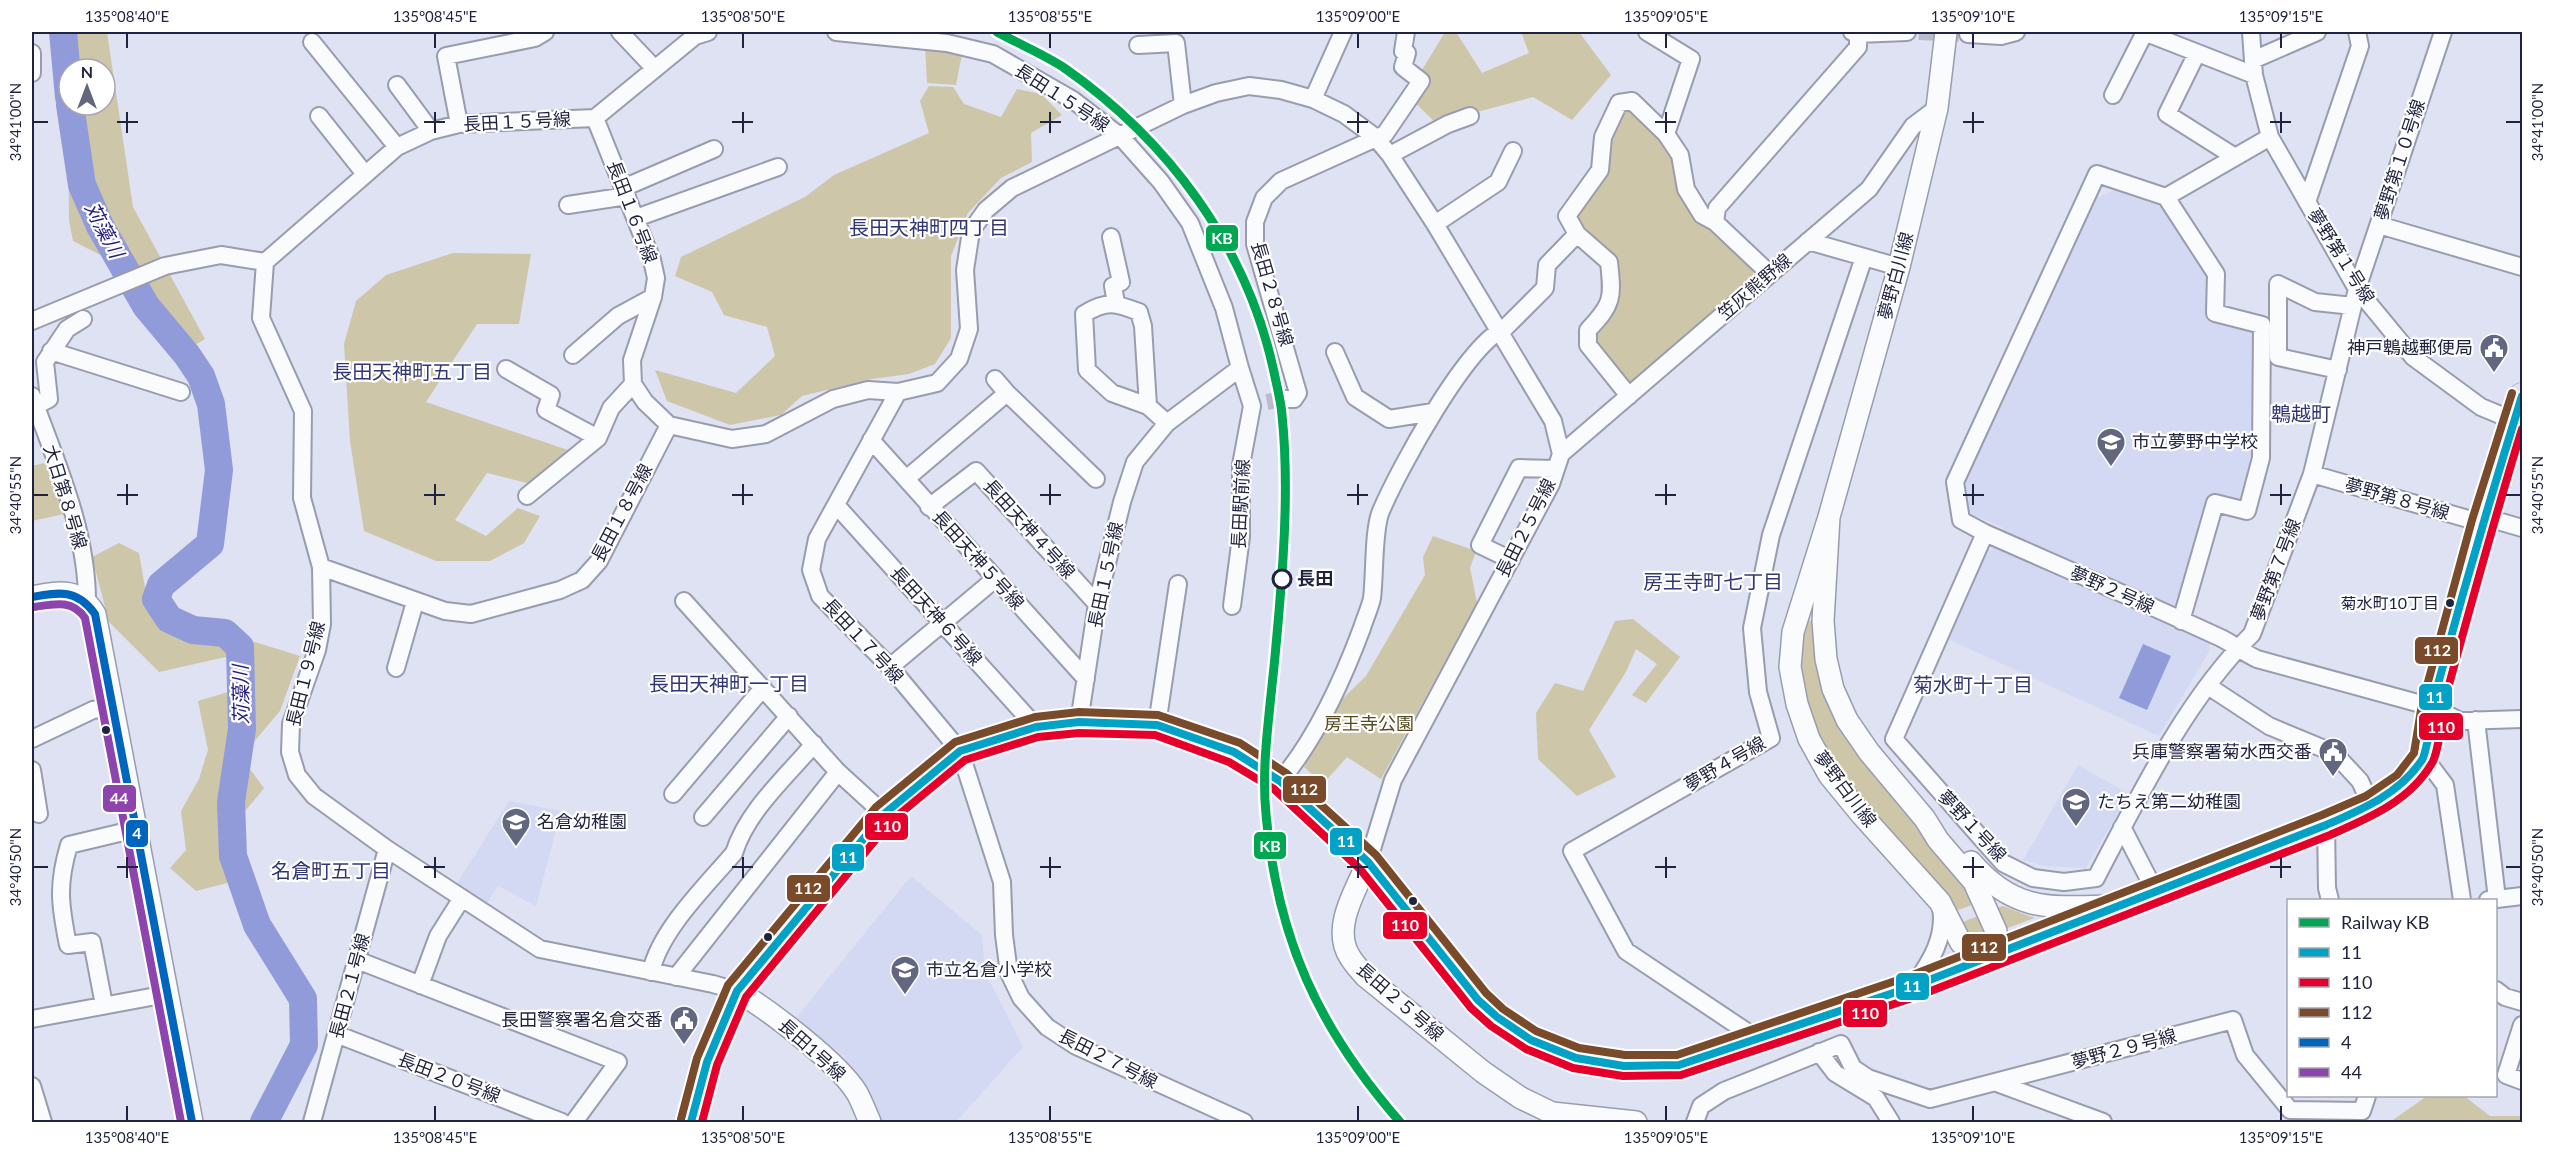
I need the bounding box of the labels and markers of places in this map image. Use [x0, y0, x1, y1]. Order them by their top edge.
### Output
public building icon: 神戸鵯越郵便局 [2478, 332, 2510, 374]
place label: 神戸鵯越郵便局 [2347, 336, 2473, 358]
school or university icon: 市立夢野中学校 [2095, 426, 2127, 468]
place label: 市立夢野中学校 [2132, 430, 2258, 452]
place label: 長田 [1297, 567, 1333, 589]
marker: 長田 [1272, 569, 1292, 589]
place label: 菊水町10丁目 [2340, 593, 2439, 612]
marker: 菊水町10丁目 [2444, 597, 2456, 609]
unlabelled marker [100, 724, 112, 736]
public building icon: 兵庫警察署菊水西交番 [2317, 736, 2349, 778]
place label: 兵庫警察署菊水西交番 [2132, 740, 2312, 762]
school or university icon: たちえ第二幼稚園 [2060, 786, 2092, 828]
place label: たちえ第二幼稚園 [2097, 790, 2241, 812]
school or university icon: 名倉幼稚園 [500, 806, 532, 848]
place label: 名倉幼稚園 [537, 810, 627, 832]
unlabelled marker [1407, 895, 1419, 907]
unlabelled marker [762, 931, 774, 943]
school or university icon: 市立名倉小学校 [889, 954, 921, 996]
place label: 市立名倉小学校 [926, 958, 1052, 980]
public building icon: 長田警察署名倉交番 [668, 1004, 700, 1046]
place label: 長田警察署名倉交番 [501, 1008, 663, 1030]

